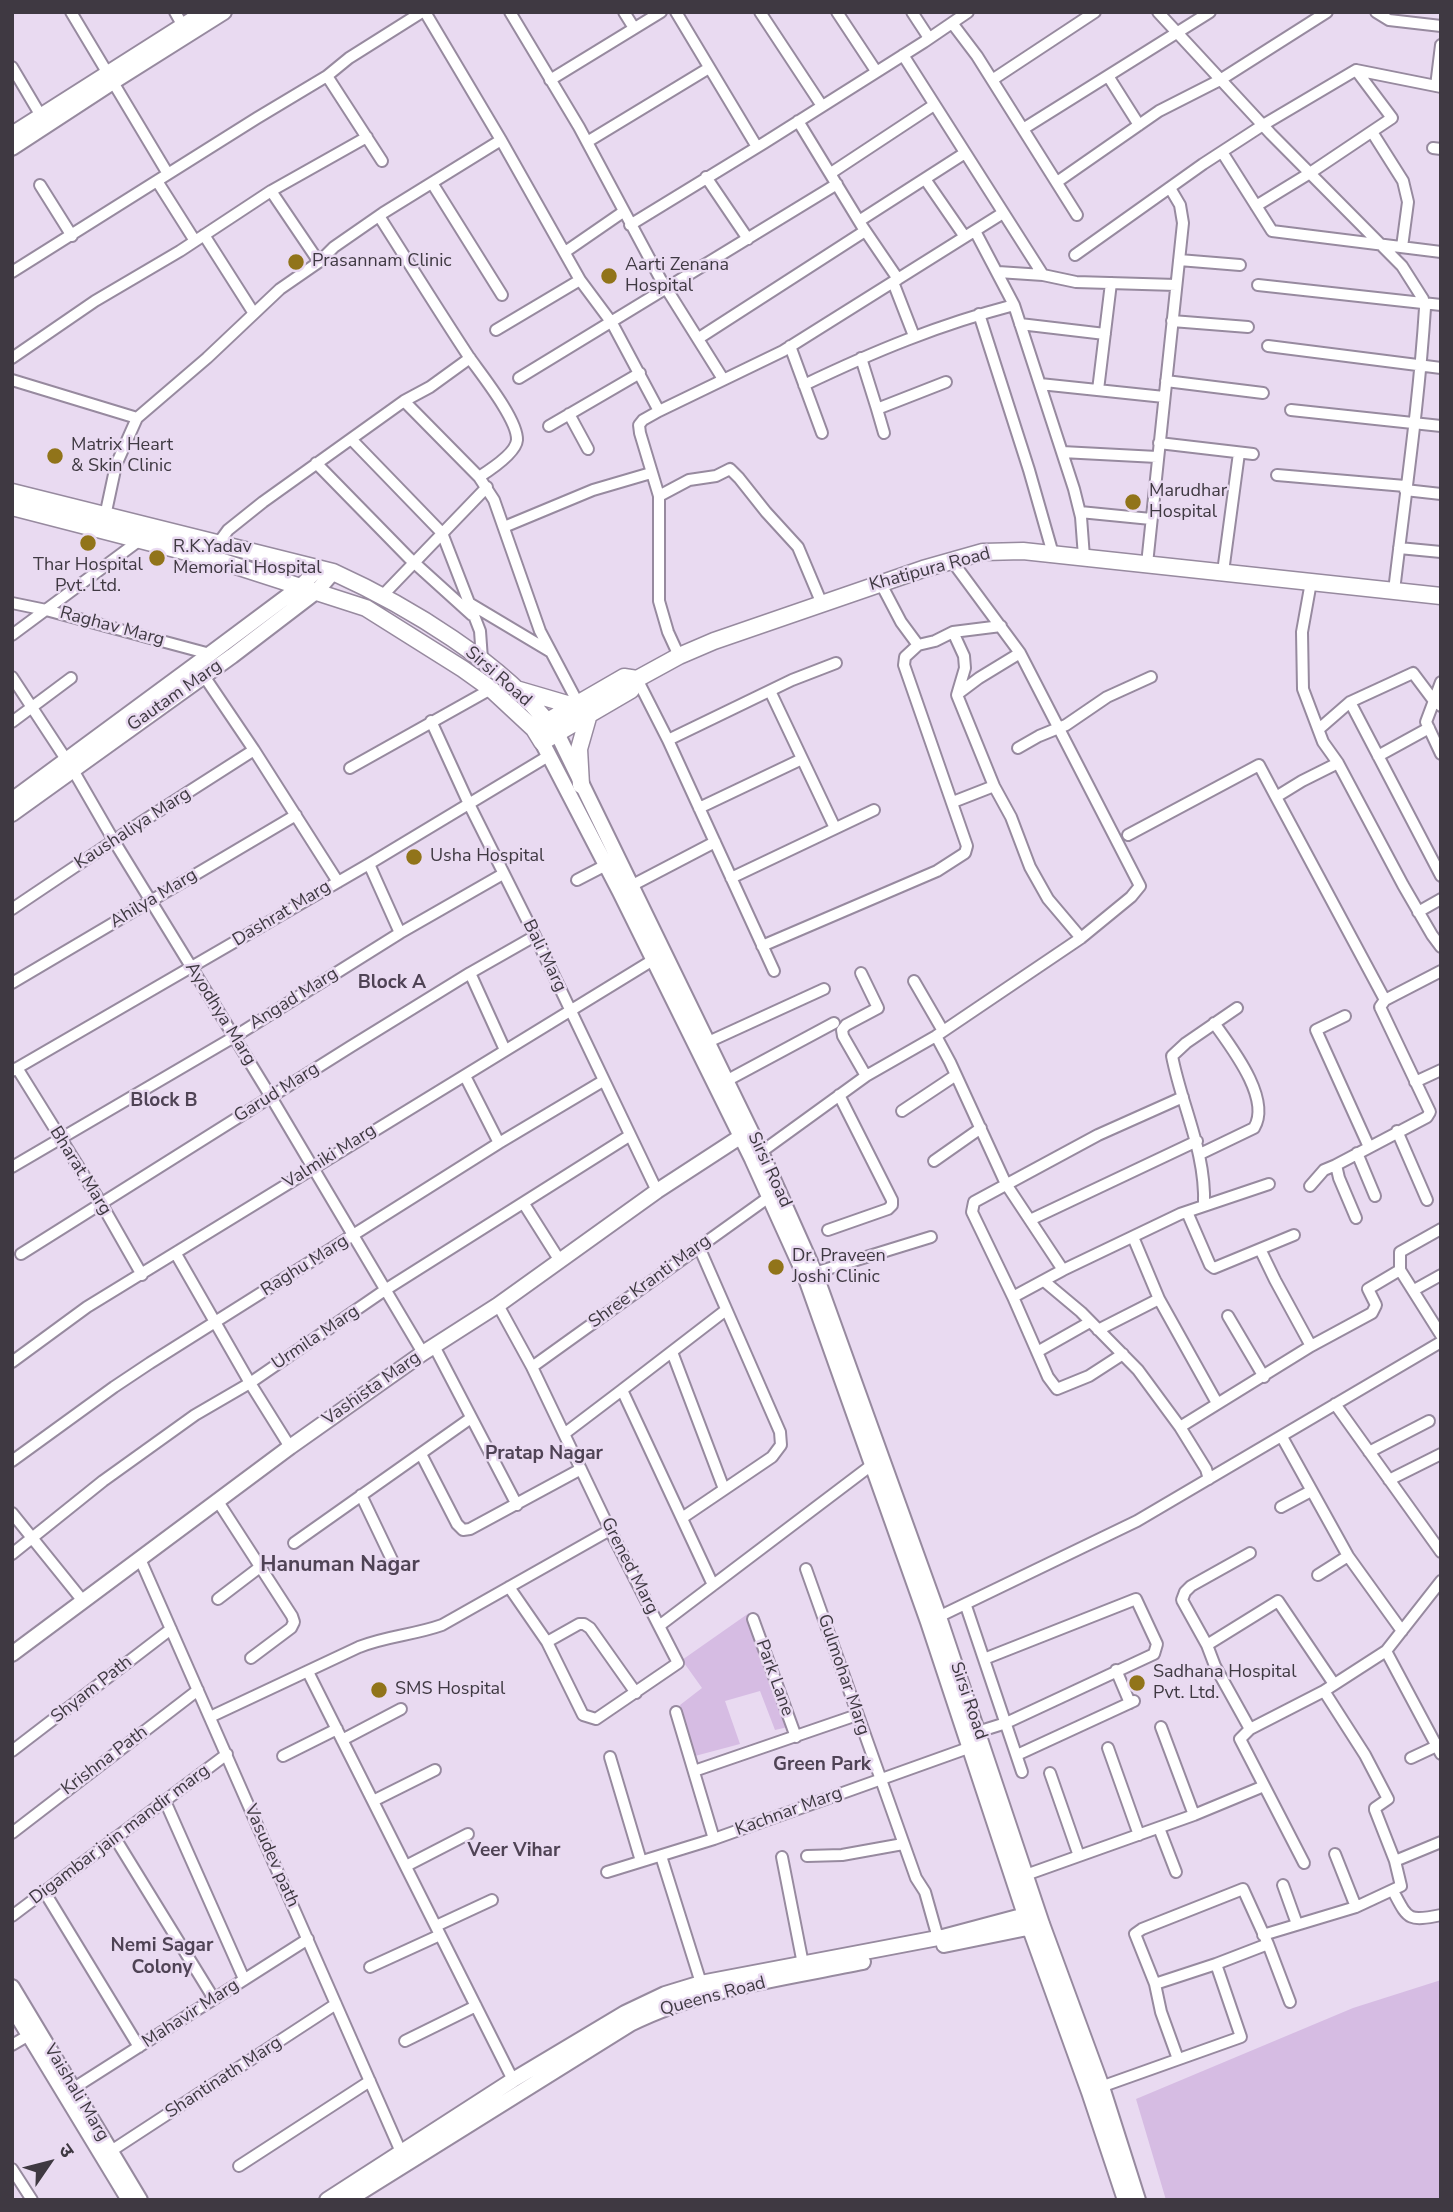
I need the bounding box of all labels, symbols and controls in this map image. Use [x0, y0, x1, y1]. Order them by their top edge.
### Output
place label: Prasannam Clinic [312, 251, 452, 273]
marker: Prasannam Clinic [286, 252, 306, 272]
place label: Aarti Zenana Hospital [625, 255, 729, 298]
marker: Aarti Zenana Hospital [599, 266, 619, 286]
place label: Matrix Heart & Skin Clinic [71, 435, 173, 478]
marker: Matrix Heart & Skin Clinic [45, 446, 65, 466]
place label: Marudhar Hospital [1149, 481, 1227, 524]
marker: Marudhar Hospital [1123, 492, 1143, 512]
marker: Thar Hospital Pvt. Ltd. [78, 533, 98, 553]
place label: R.K.Yadav Memorial Hospital [173, 537, 322, 580]
street label: Khatipura Road [867, 543, 993, 597]
marker: R.K.Yadav Memorial Hospital [147, 548, 167, 568]
place label: Thar Hospital Pvt. Ltd. [33, 555, 143, 598]
street label: Raghav Marg [57, 603, 167, 651]
street label: Sirsi Road [460, 642, 536, 712]
street label: Gautam Marg [124, 655, 226, 737]
street label: Kaushaliya Marg [71, 783, 195, 875]
place label: Usha Hospital [430, 846, 544, 868]
marker: Usha Hospital [404, 847, 424, 867]
street label: Ahilya Marg [107, 865, 201, 933]
street label: Dashrat Marg [229, 876, 335, 952]
street label: Bali Marg [517, 916, 571, 996]
street label: Ayodhya Marg [180, 958, 260, 1070]
street label: Angad Marg [246, 963, 342, 1035]
district label: Block A [358, 972, 426, 994]
street label: Garud Marg [231, 1058, 323, 1128]
district label: Block B [130, 1090, 198, 1112]
street label: Valmiki Marg [280, 1120, 380, 1194]
street label: Bharat Marg [44, 1123, 116, 1219]
street label: Sirsi Road [742, 1129, 796, 1211]
street label: Shree Kranti Marg [585, 1230, 715, 1334]
street label: Raghu Marg [257, 1231, 353, 1301]
place label: Dr. Praveen Joshi Clinic [792, 1246, 886, 1288]
marker: Dr. Praveen Joshi Clinic [766, 1257, 786, 1277]
street label: Urmila Marg [268, 1301, 364, 1375]
street label: Vashista Marg [319, 1347, 425, 1431]
district label: Pratap Nagar [485, 1443, 603, 1465]
street label: Grened Marg [595, 1514, 663, 1618]
district label: Hanuman Nagar [260, 1553, 420, 1579]
street label: Gulmohar Marg [812, 1612, 874, 1738]
street label: Park Lane [750, 1637, 798, 1719]
street label: Shyam Path [47, 1652, 137, 1728]
street label: Sirsi Road [945, 1659, 991, 1743]
place label: Sadhana Hospital Pvt. Ltd. [1153, 1662, 1296, 1704]
marker: Sadhana Hospital Pvt. Ltd. [1127, 1673, 1147, 1693]
place label: SMS Hospital [395, 1679, 505, 1701]
marker: SMS Hospital [369, 1680, 389, 1700]
street label: Krishna Path [58, 1722, 152, 1800]
district label: Green Park [773, 1754, 871, 1776]
street label: Digambar jain mandir marg [26, 1760, 214, 1910]
street label: Kachnar Marg [733, 1783, 845, 1841]
street label: Vasudev path [239, 1801, 303, 1911]
district label: Veer Vihar [468, 1840, 560, 1862]
district label: Nemi Sagar Colony [111, 1935, 213, 1979]
street label: Queens Road [658, 1973, 768, 2021]
street label: Mahavir Marg [139, 1975, 243, 2053]
street label: Shantinath Marg [162, 2032, 286, 2124]
street label: Vaishali Marg [39, 2041, 113, 2145]
north arrow [14, 2128, 84, 2198]
text: उ [52, 2139, 80, 2163]

